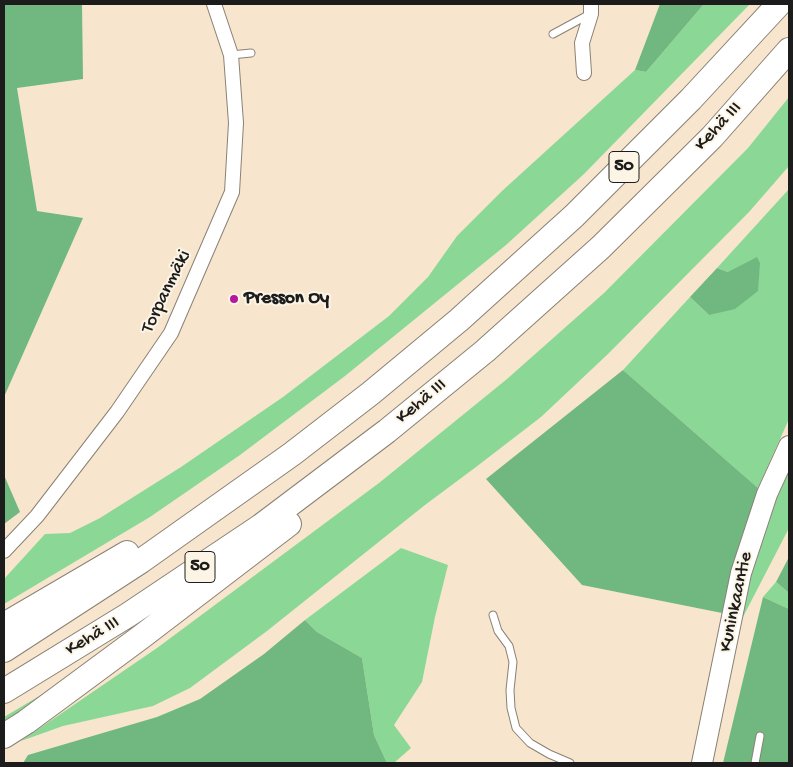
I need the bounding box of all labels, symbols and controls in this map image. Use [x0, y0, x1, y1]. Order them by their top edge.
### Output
street label: Kehä III [690, 98, 748, 156]
road number: 50 [609, 152, 639, 182]
street label: Torpanmäki [137, 247, 197, 337]
place label: Presson Oy [244, 288, 329, 310]
marker: Presson Oy [228, 293, 240, 305]
street label: Kehä III [392, 374, 452, 430]
street label: Kuninkaantie [715, 550, 759, 654]
road number: 50 [185, 552, 215, 582]
street label: Kehä III [62, 612, 124, 662]

